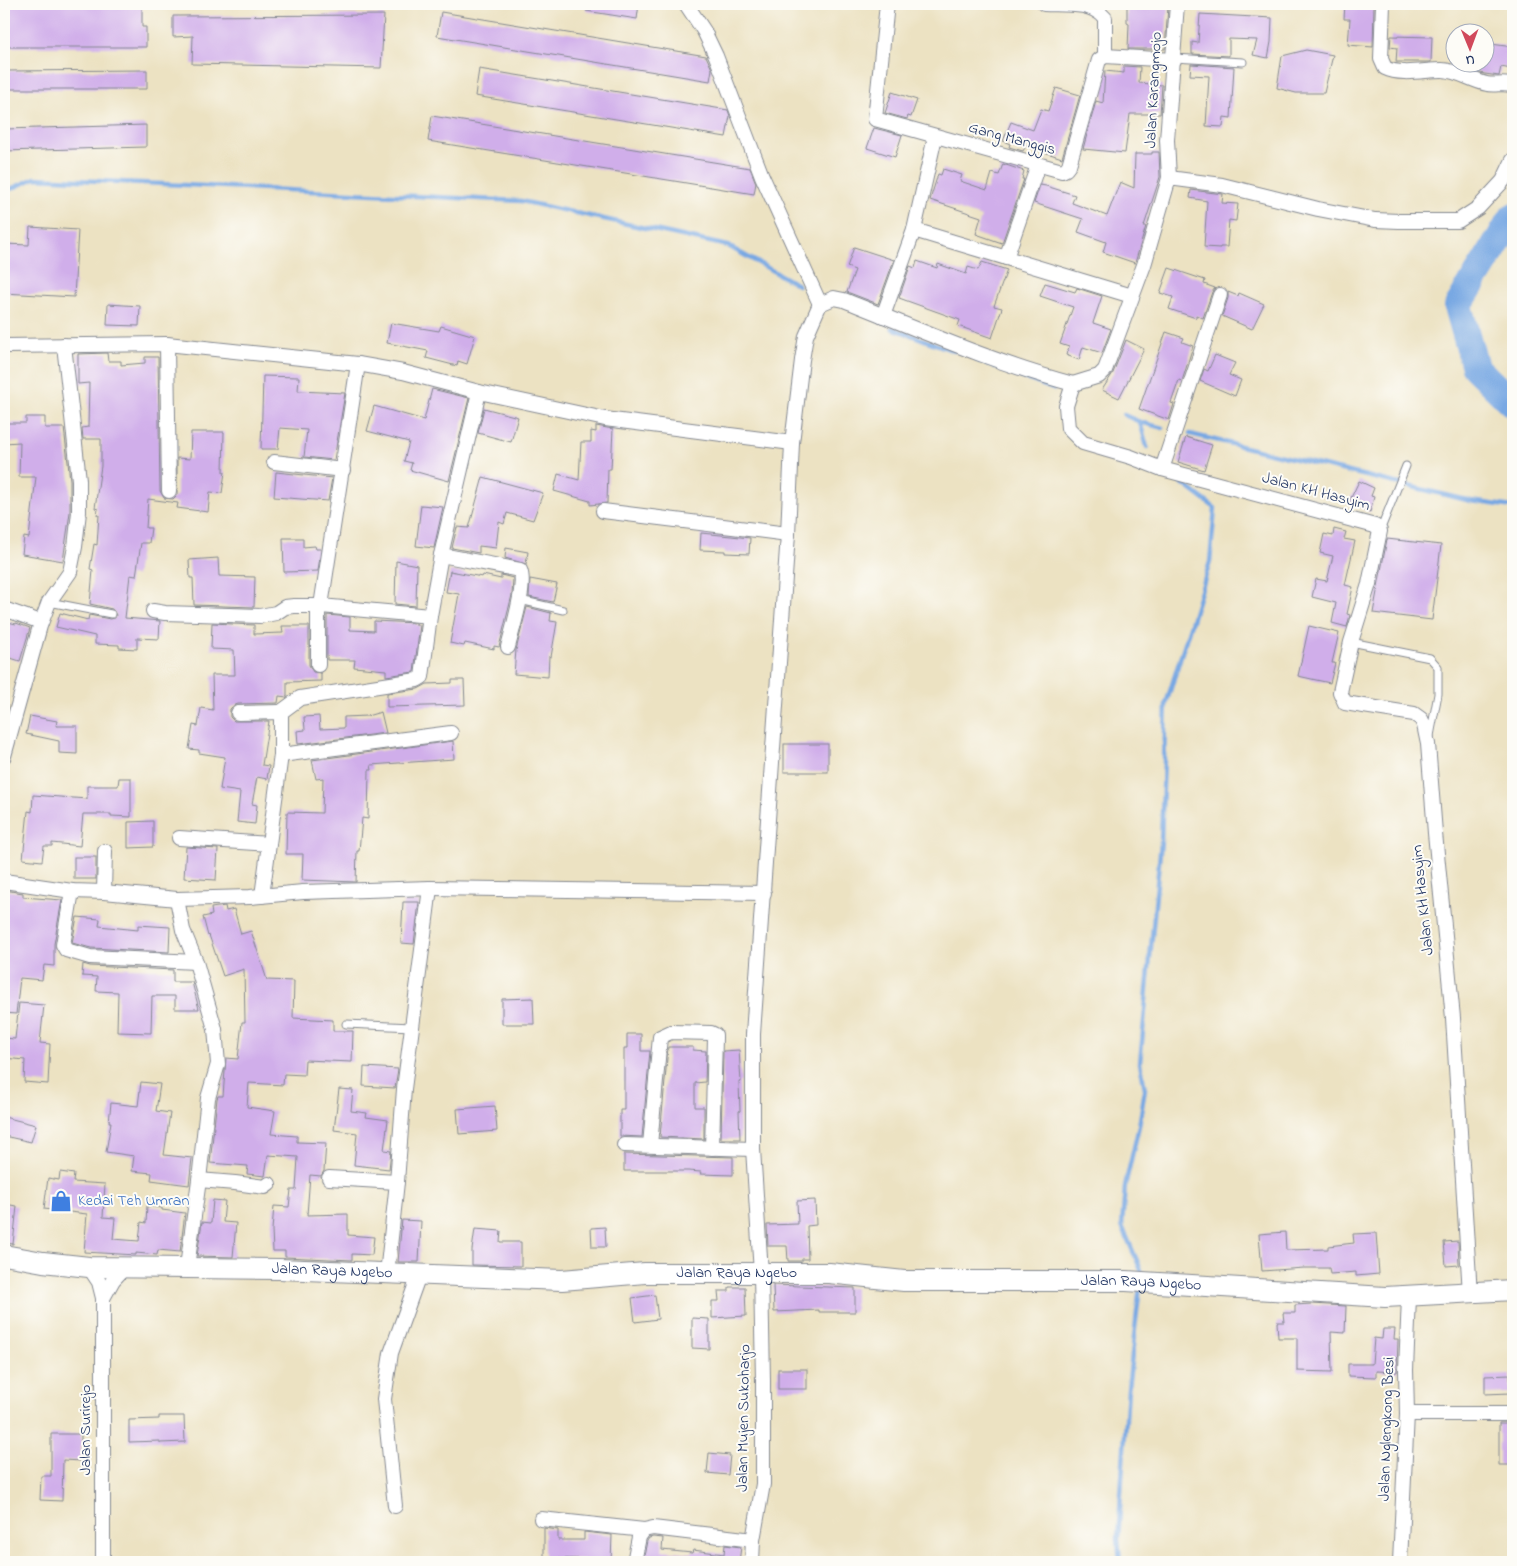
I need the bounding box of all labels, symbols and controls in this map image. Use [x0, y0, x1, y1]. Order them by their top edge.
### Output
north arrow [1444, 22, 1494, 72]
street label: Jalan Karangmojo [1139, 31, 1169, 149]
text: U [1465, 49, 1475, 70]
street label: Gang Manggis [966, 116, 1058, 162]
street label: Jalan KH Hasyim [1259, 466, 1373, 518]
street label: Jalan KH Hasyim [1405, 844, 1441, 956]
shop icon: Kedai Teh Umran [48, 1188, 74, 1214]
place label: Kedai Teh Umran [78, 1189, 190, 1213]
street label: Jalan Raya Ngebo [272, 1257, 393, 1285]
street label: Jalan Raya Ngebo [676, 1261, 797, 1285]
street label: Jalan Raya Ngebo [1081, 1269, 1202, 1298]
street label: Jalan Mujen Sukoharjo [731, 1344, 757, 1492]
street label: Jalan Nglengkong Besi [1372, 1356, 1402, 1502]
street label: Jalan Surirejo [74, 1385, 98, 1475]

